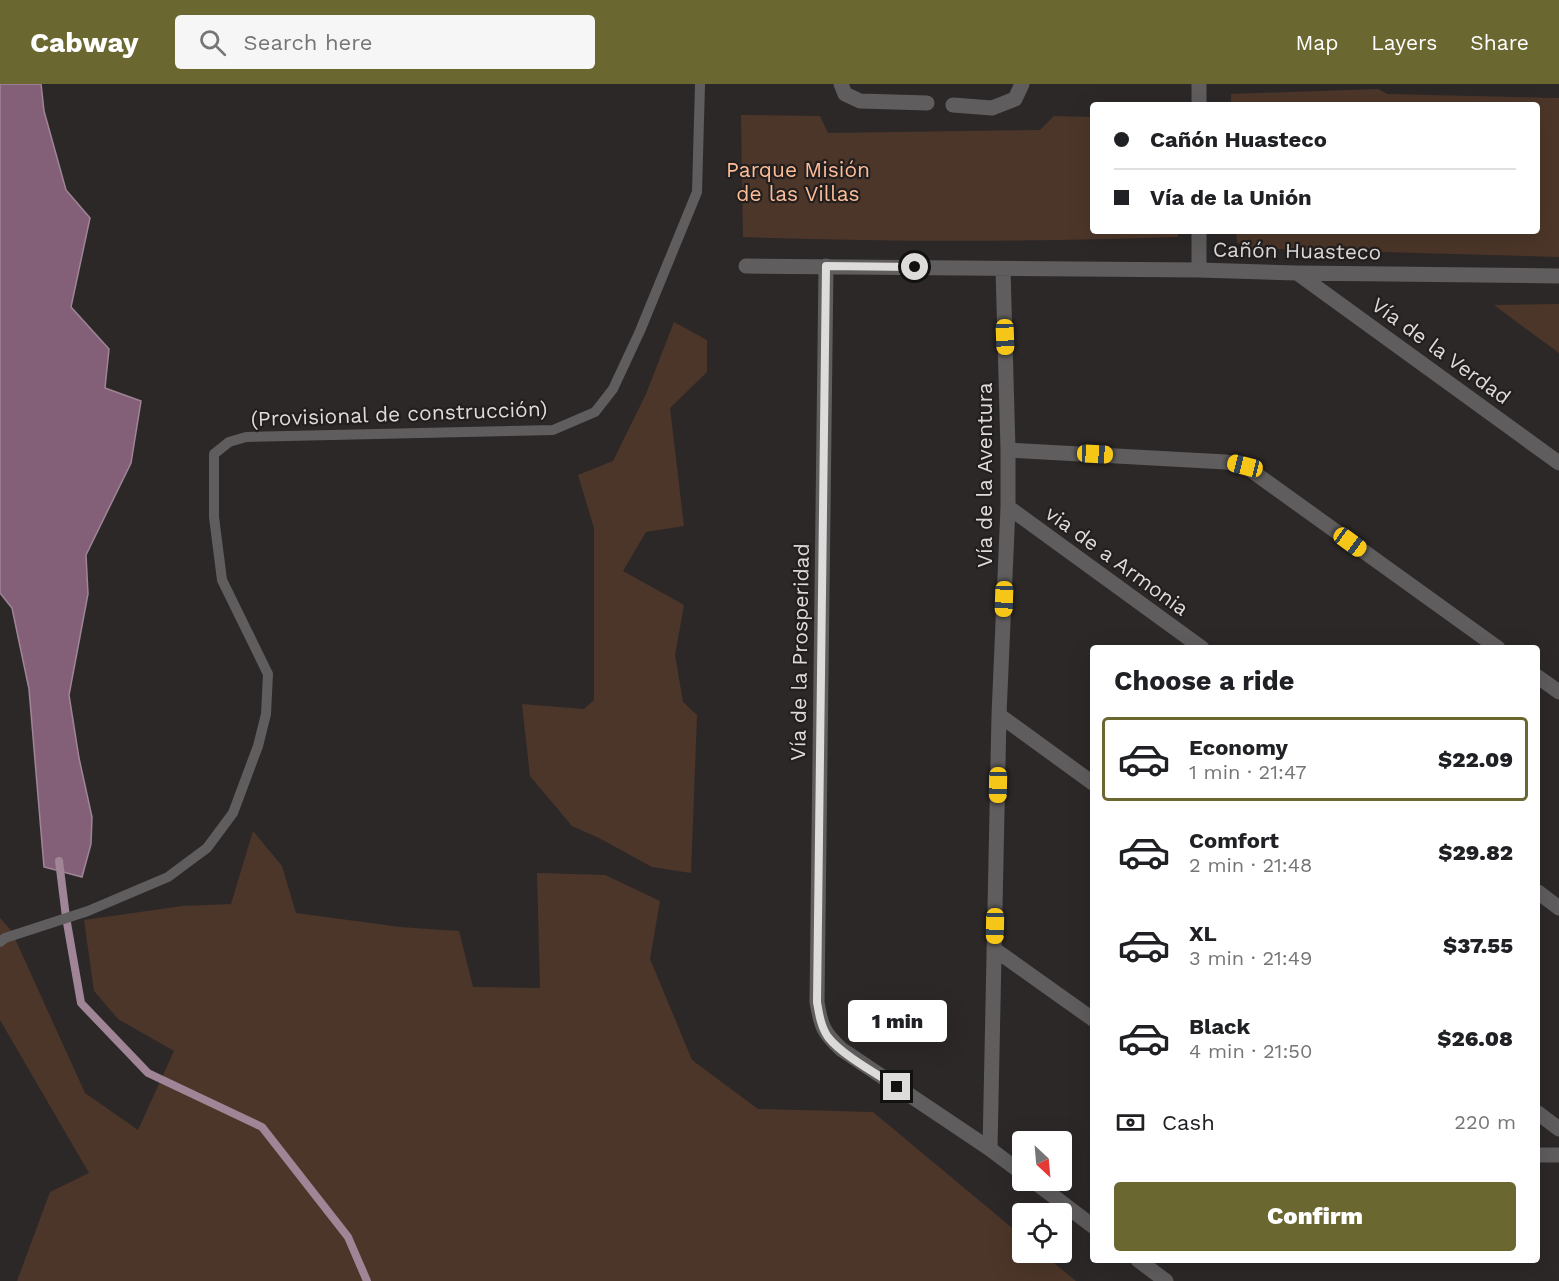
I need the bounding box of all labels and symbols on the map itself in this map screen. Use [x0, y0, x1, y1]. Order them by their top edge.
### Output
park label: Parque Misión de las Villas [726, 157, 870, 206]
street label: Cañón Huasteco [1213, 237, 1381, 264]
route start [901, 253, 928, 280]
street label: Vía de la Verdad [1367, 292, 1516, 409]
car [995, 319, 1015, 355]
street label: Vía de la Aventura [972, 382, 997, 568]
street label: (Provisional de construcción) [250, 396, 548, 431]
car [1077, 444, 1113, 464]
car [1225, 453, 1265, 479]
street label: via de a Armonia [1041, 500, 1194, 621]
car [1330, 524, 1370, 560]
street label: Vía de la Prosperidad [785, 543, 814, 761]
car [994, 581, 1014, 617]
car [989, 767, 1007, 803]
car [986, 908, 1004, 944]
callout: 1 min [848, 1000, 946, 1042]
route end [883, 1073, 910, 1100]
north arrow [1012, 1131, 1072, 1191]

